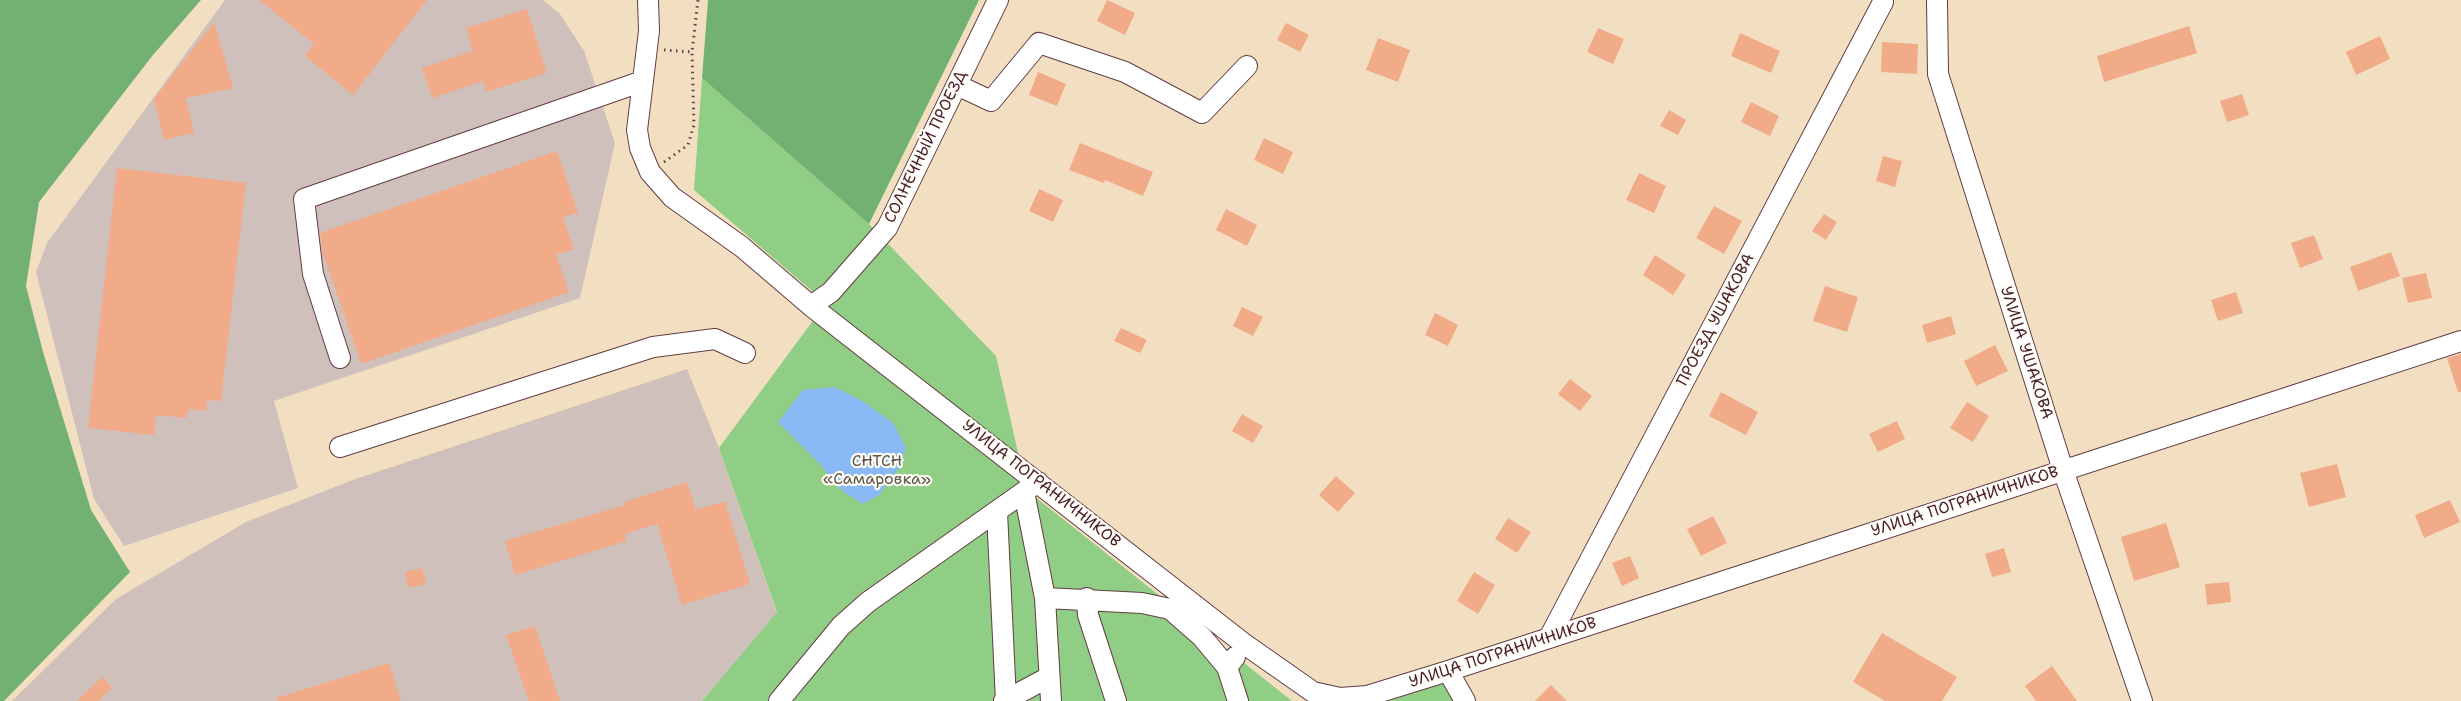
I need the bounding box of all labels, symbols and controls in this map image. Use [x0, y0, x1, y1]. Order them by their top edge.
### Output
street label: СОЛНЕЧНЫЙ ПРОЕЗД [881, 68, 971, 226]
street label: ПРОЕЗД УШАКОВА [1673, 251, 1759, 389]
street label: УЛИЦА УШАКОВА [1995, 284, 2057, 422]
street label: УЛИЦА ПОГРАНИЧНИКОВ [958, 416, 1124, 552]
park label: СНТСН «Самаровка» [823, 452, 931, 490]
street label: УЛИЦА ПОГРАНИЧНИКОВ [1869, 463, 2061, 541]
street label: УЛИЦА ПОГРАНИЧНИКОВ [1407, 614, 1599, 692]

